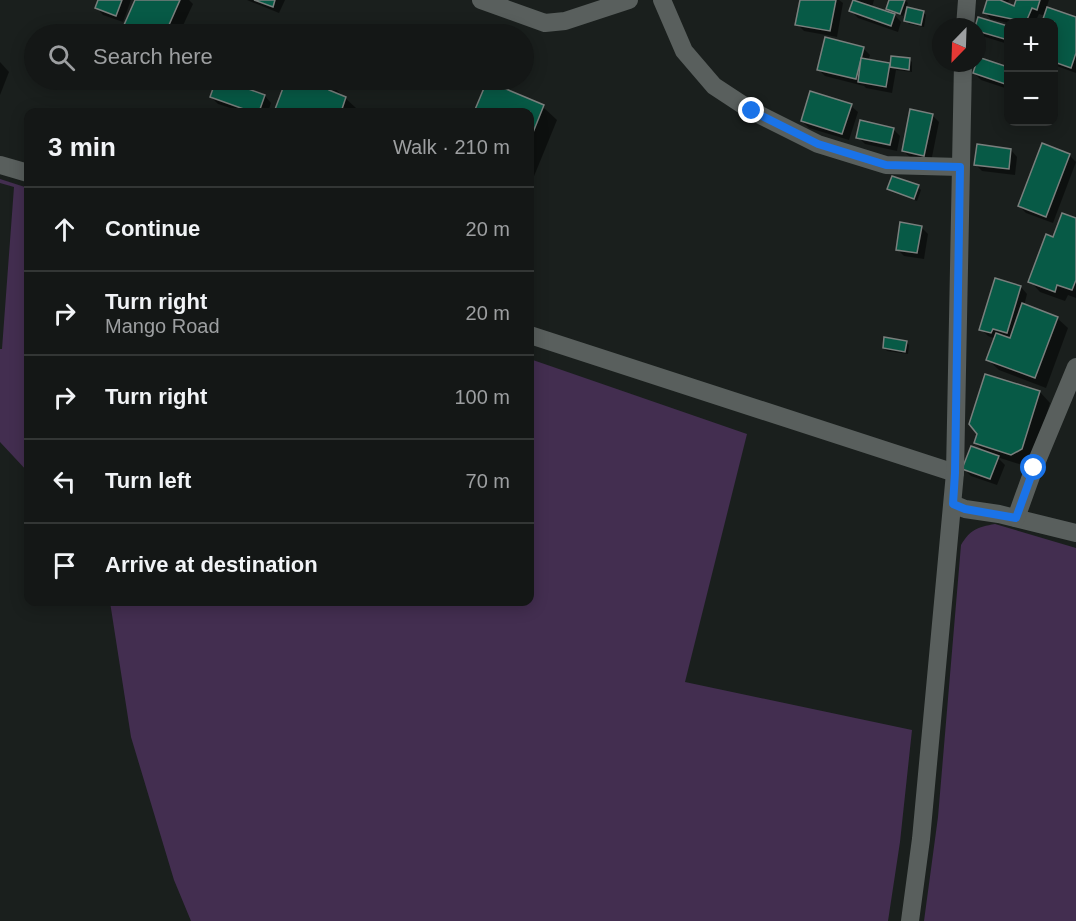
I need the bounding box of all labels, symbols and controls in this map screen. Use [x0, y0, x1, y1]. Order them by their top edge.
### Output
north arrow [932, 18, 986, 72]
map controls [1004, 18, 1058, 126]
button: + [1004, 18, 1058, 72]
search box [24, 24, 534, 90]
icon: search [45, 41, 78, 74]
text: Search here [93, 44, 213, 69]
button: − [1004, 72, 1058, 126]
route end [738, 97, 764, 123]
text: 3 min [48, 132, 116, 162]
text: Walk · 210 m [393, 136, 510, 158]
icon: ahead [48, 213, 81, 246]
text: Continue [105, 216, 200, 241]
text: 20 m [466, 218, 510, 240]
text: Turn right [105, 289, 207, 314]
icon: right [48, 297, 81, 330]
text: 20 m [466, 302, 510, 324]
text: Mango Road [105, 315, 220, 337]
icon: right [48, 381, 81, 414]
text: Turn right [105, 384, 207, 409]
text: 100 m [454, 386, 510, 408]
route start [1020, 454, 1046, 480]
icon: left [48, 465, 81, 498]
text: Turn left [105, 468, 191, 493]
text: 70 m [466, 470, 510, 492]
icon: arrive [48, 549, 81, 582]
text: Arrive at destination [105, 552, 318, 577]

